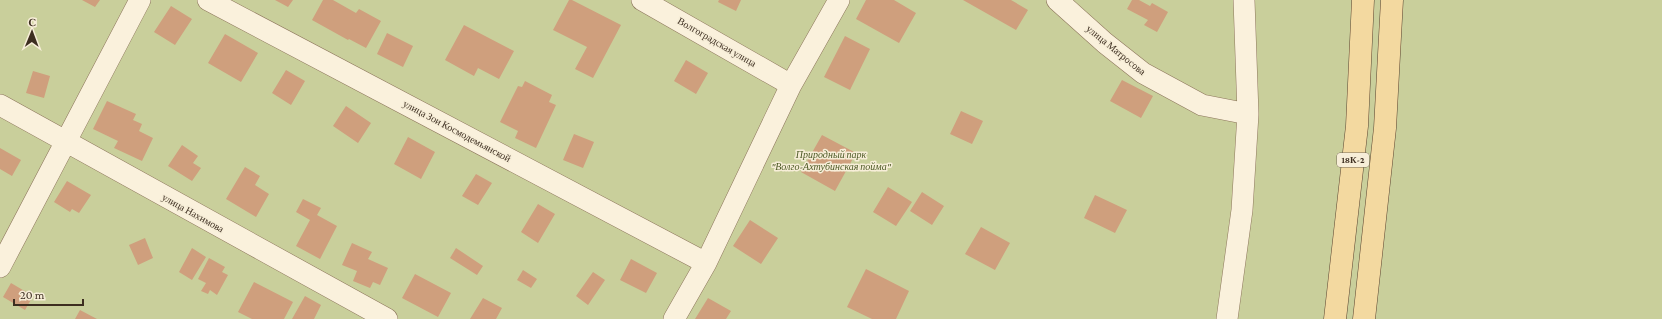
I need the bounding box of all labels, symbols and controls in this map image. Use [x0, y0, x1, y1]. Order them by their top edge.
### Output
north arrow [12, 12, 52, 52]
street label: Волгоградская улица [676, 15, 759, 69]
text: С [28, 16, 36, 28]
street label: улица Матросова [1084, 23, 1148, 78]
street label: улица Зои Космодемьянской [401, 98, 513, 164]
park label: Природный парк "Волго-Ахтубинская пойма" [771, 149, 892, 172]
road number: 18К-2 [1337, 153, 1369, 167]
street label: улица Нахимова [160, 191, 226, 235]
scale bar [14, 281, 83, 307]
text: 20 m [20, 288, 45, 302]

